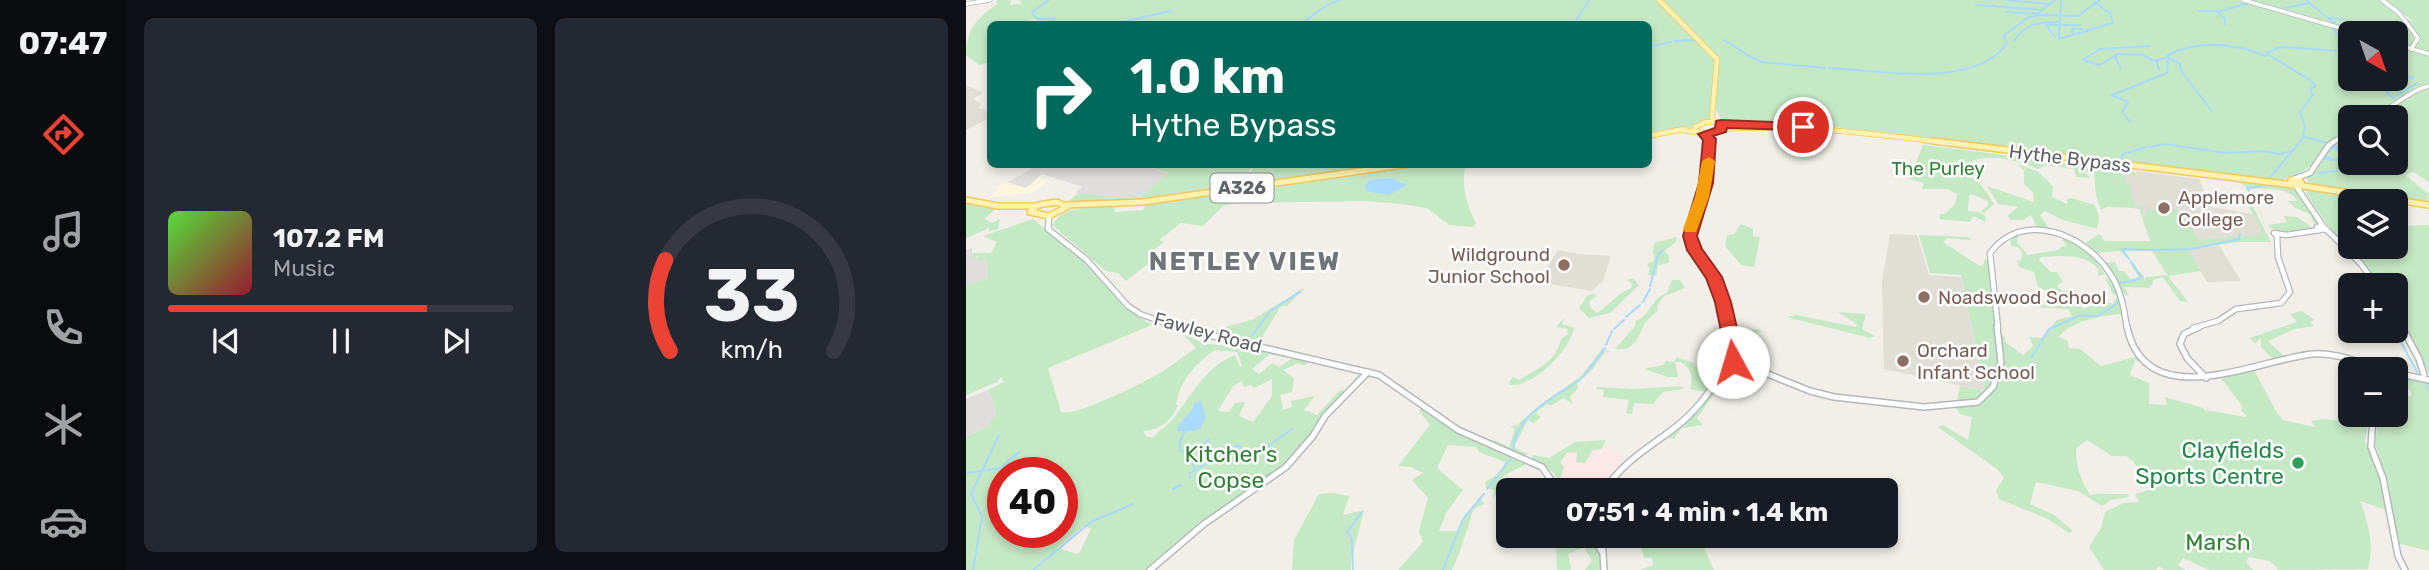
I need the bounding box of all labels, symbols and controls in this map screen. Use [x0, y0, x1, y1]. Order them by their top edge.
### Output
north arrow [2338, 21, 2408, 91]
map controls [2338, 21, 2408, 427]
text: 07:47 [19, 24, 107, 62]
text: 1.0 km [1130, 47, 1285, 105]
icon: right [1015, 49, 1106, 140]
pin [1773, 97, 1833, 157]
button: search [2338, 105, 2408, 175]
text: Hythe Bypass [1130, 106, 1337, 144]
icon: arrive [1784, 108, 1822, 146]
icon: directions [39, 110, 88, 159]
street label: Hythe Bypass [2008, 140, 2132, 177]
park label: The Purley [1891, 157, 1985, 180]
road number: A326 [1210, 174, 1274, 202]
place label: Applemore College [2178, 186, 2274, 231]
button: layers [2338, 189, 2408, 259]
marker: Applemore College [2156, 200, 2172, 216]
icon: music [39, 207, 88, 256]
text: 107.2 FM [273, 223, 384, 254]
place label: Wildground Junior School [1428, 243, 1550, 288]
district label: NETLEY VIEW [1149, 246, 1341, 277]
text: 33 [704, 253, 799, 339]
text: Music [273, 254, 335, 282]
marker: Wildground Junior School [1556, 257, 1572, 273]
button: + [2338, 273, 2408, 343]
place label: Noadswood School [1938, 286, 2106, 309]
marker: Noadswood School [1916, 289, 1932, 305]
icon: phone [39, 303, 88, 352]
street label: Fawley Road [1151, 307, 1264, 358]
icon: previous [207, 322, 245, 360]
icon: pause [322, 322, 360, 360]
icon: next [437, 322, 475, 360]
position arrow [1696, 325, 1770, 399]
text: km/h [720, 335, 783, 364]
place label: Orchard Infant School [1917, 339, 2035, 384]
marker: Orchard Infant School [1895, 353, 1911, 369]
button: − [2338, 357, 2408, 427]
icon: climate [39, 400, 88, 449]
place label: Clayfields Sports Centre [2135, 436, 2284, 490]
park label: Kitcher's Copse [1185, 440, 1277, 494]
marker: Clayfields Sports Centre [2290, 455, 2306, 471]
speed limit sign: 40 [987, 457, 1078, 548]
icon: car [39, 497, 88, 546]
text: 07:51 · 4 min · 1.4 km [1566, 497, 1828, 528]
park label: Marsh [2185, 528, 2251, 556]

